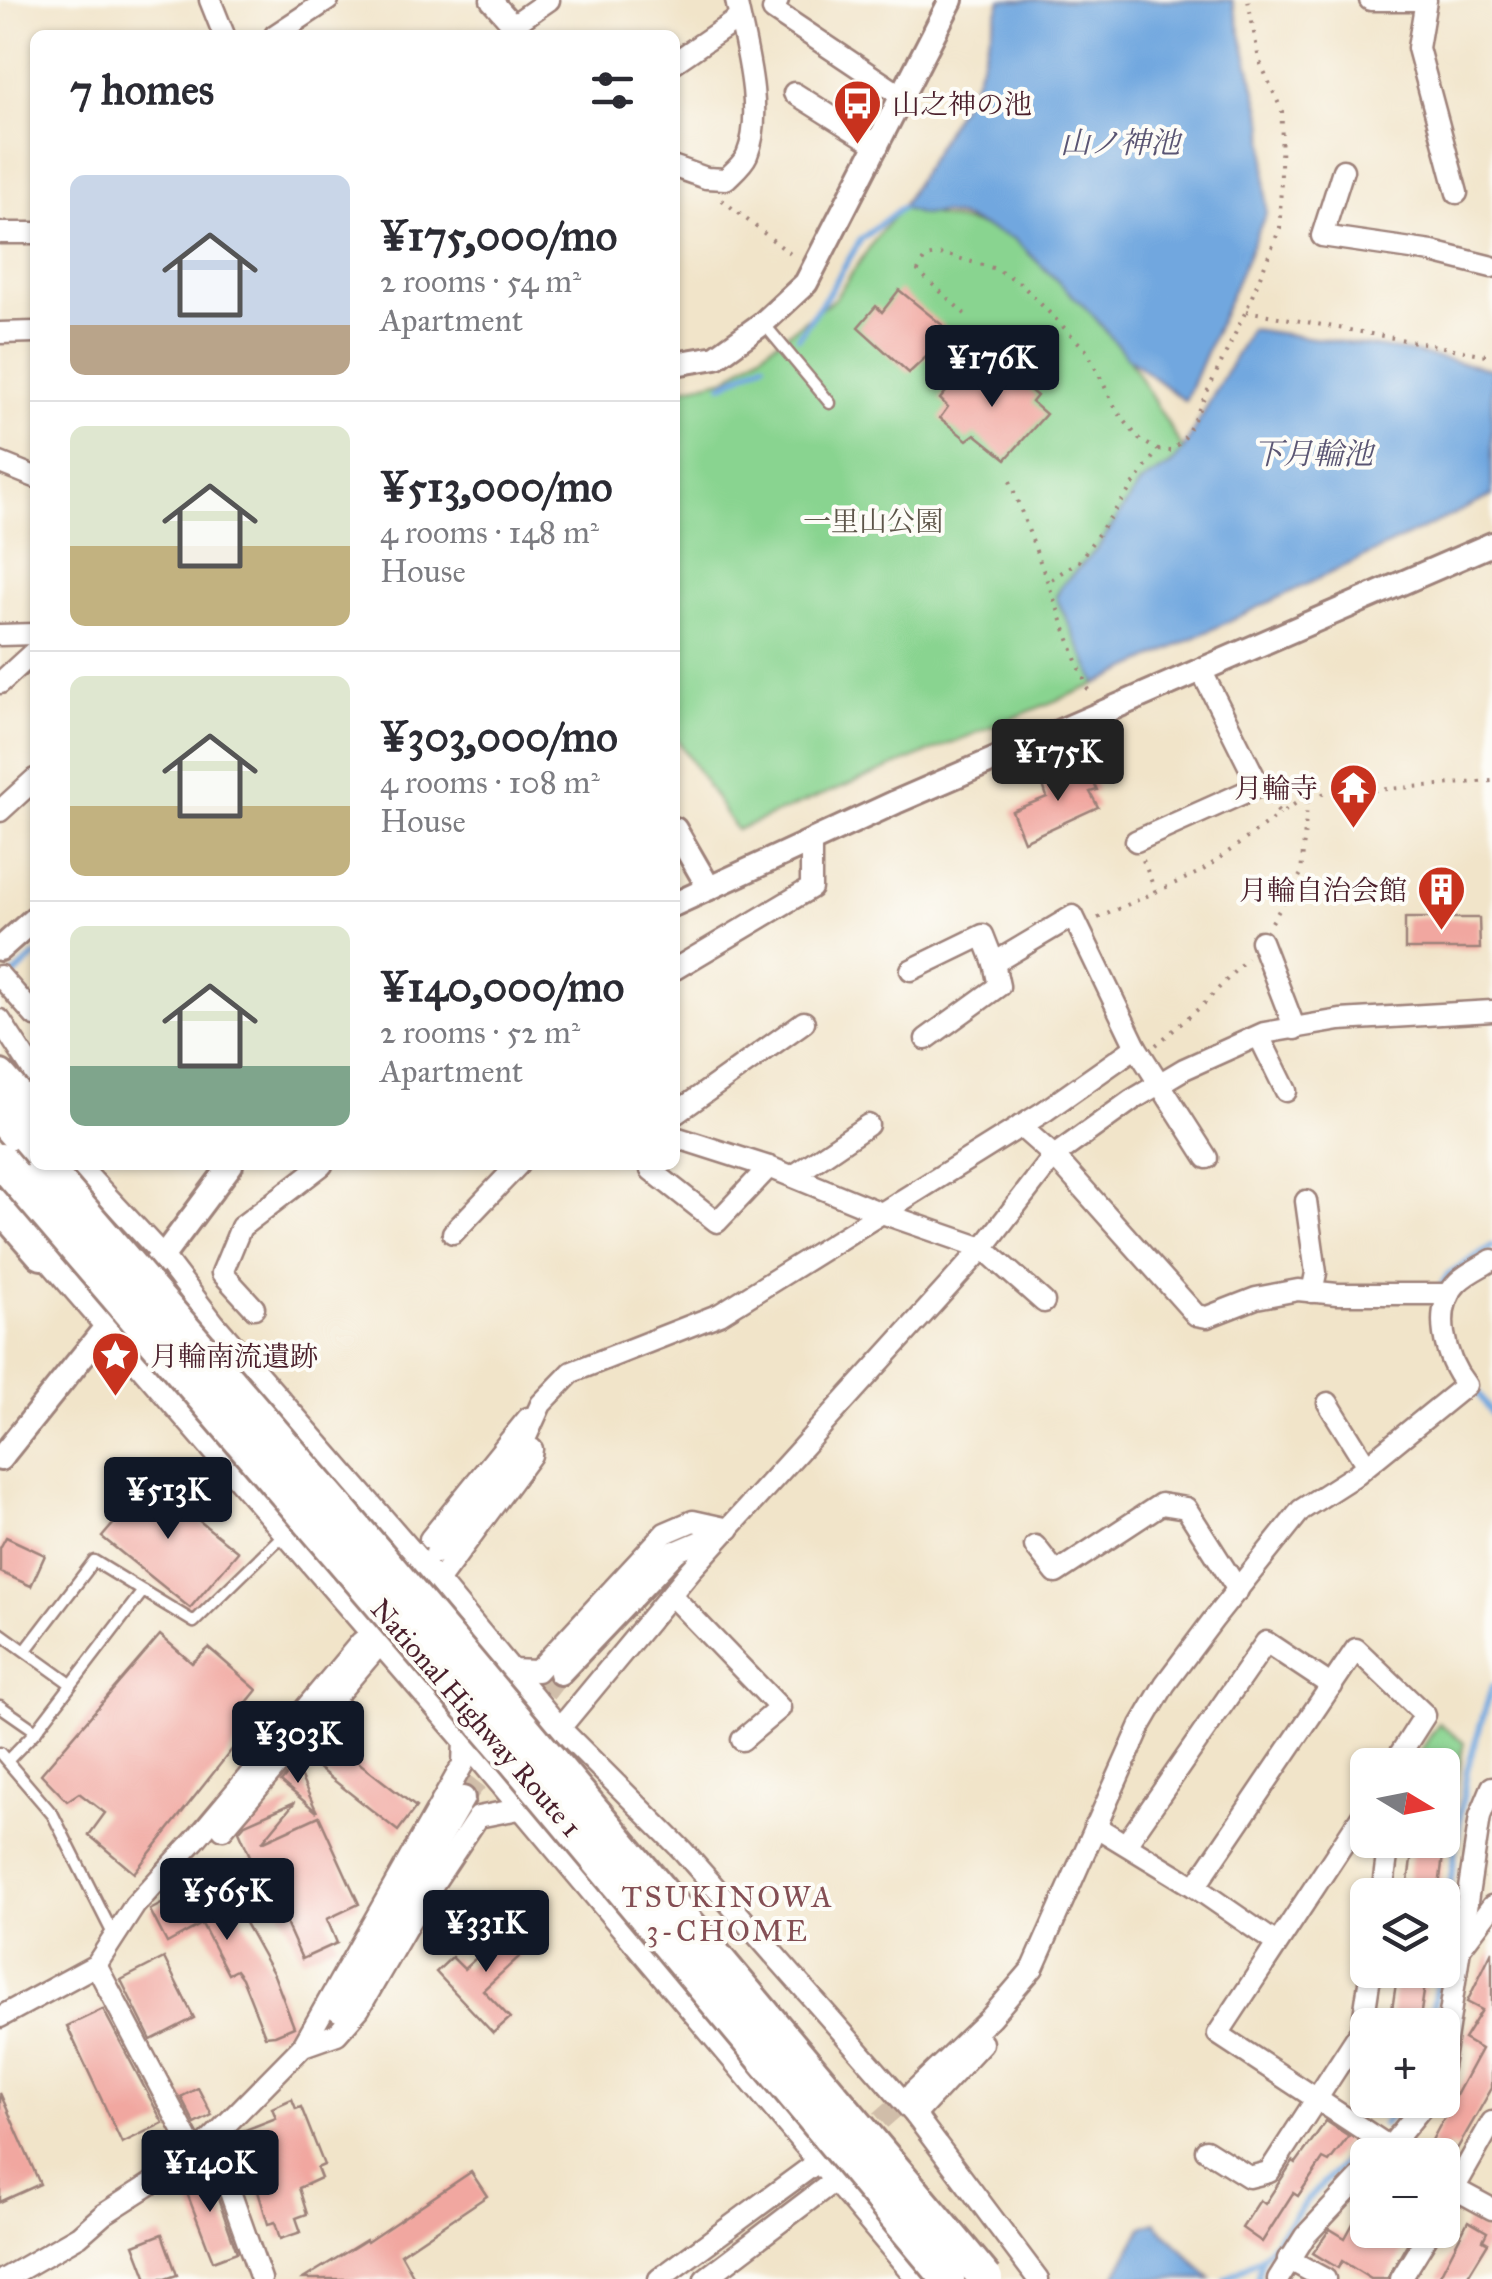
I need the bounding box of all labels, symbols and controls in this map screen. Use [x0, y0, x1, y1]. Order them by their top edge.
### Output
icon: filters [585, 63, 640, 118]
text: 7 homes [70, 64, 214, 116]
bus stop icon: 山之神の池 [831, 78, 883, 146]
place label: 山之神の池 [892, 87, 1032, 122]
water label: 山ノ神池 [1060, 125, 1183, 161]
text: ¥175,000/mo [380, 210, 617, 262]
icon: home [150, 215, 270, 335]
text: 2 rooms · 54 m² [380, 262, 581, 301]
text: Apartment [380, 301, 523, 340]
pin: ¥176K [922, 325, 1062, 410]
text: ¥176K [947, 338, 1037, 377]
water label: 下月輪池 [1253, 436, 1376, 472]
text: ¥513,000/mo [380, 461, 613, 513]
icon: home [150, 466, 270, 586]
park label: 一里山公園 [803, 504, 943, 539]
text: 4 rooms · 148 m² [380, 513, 599, 552]
text: House [380, 552, 466, 591]
text: ¥303,000/mo [380, 711, 618, 763]
icon: home [150, 716, 270, 836]
pin: ¥175K [988, 719, 1128, 804]
text: ¥175K [1014, 732, 1102, 771]
temple icon: 月輪寺 [1327, 762, 1379, 830]
text: 4 rooms · 108 m² [380, 763, 600, 802]
place label: 月輪寺 [1234, 771, 1318, 806]
text: House [380, 802, 466, 841]
building icon: 月輪自治会館 [1416, 864, 1468, 932]
place label: 月輪自治会館 [1239, 873, 1407, 908]
text: ¥140,000/mo [380, 961, 624, 1013]
icon: home [150, 966, 270, 1086]
text: 2 rooms · 52 m² [380, 1013, 580, 1052]
text: Apartment [380, 1052, 523, 1091]
place icon: 月輪南流遺跡 [89, 1330, 141, 1398]
place label: 月輪南流遺跡 [150, 1339, 318, 1374]
pin: ¥513K [98, 1457, 238, 1542]
text: ¥513K [126, 1470, 210, 1509]
street label: National Highway Route 1 [363, 1592, 589, 1844]
pin: ¥303K [228, 1701, 368, 1786]
text: ¥303K [254, 1714, 342, 1753]
north arrow [1350, 1748, 1460, 1858]
map controls [1350, 1748, 1460, 2248]
pin: ¥565K [157, 1858, 297, 1943]
text: ¥565K [182, 1871, 272, 1910]
button: layers [1350, 1878, 1460, 1988]
district label: TSUKINOWA 3-CHOME [621, 1879, 835, 1949]
pin: ¥331K [416, 1890, 556, 1975]
text: ¥331K [445, 1903, 527, 1942]
button: + [1350, 2008, 1460, 2118]
pin: ¥140K [140, 2130, 280, 2215]
button: − [1350, 2138, 1460, 2248]
text: ¥140K [164, 2143, 256, 2182]

